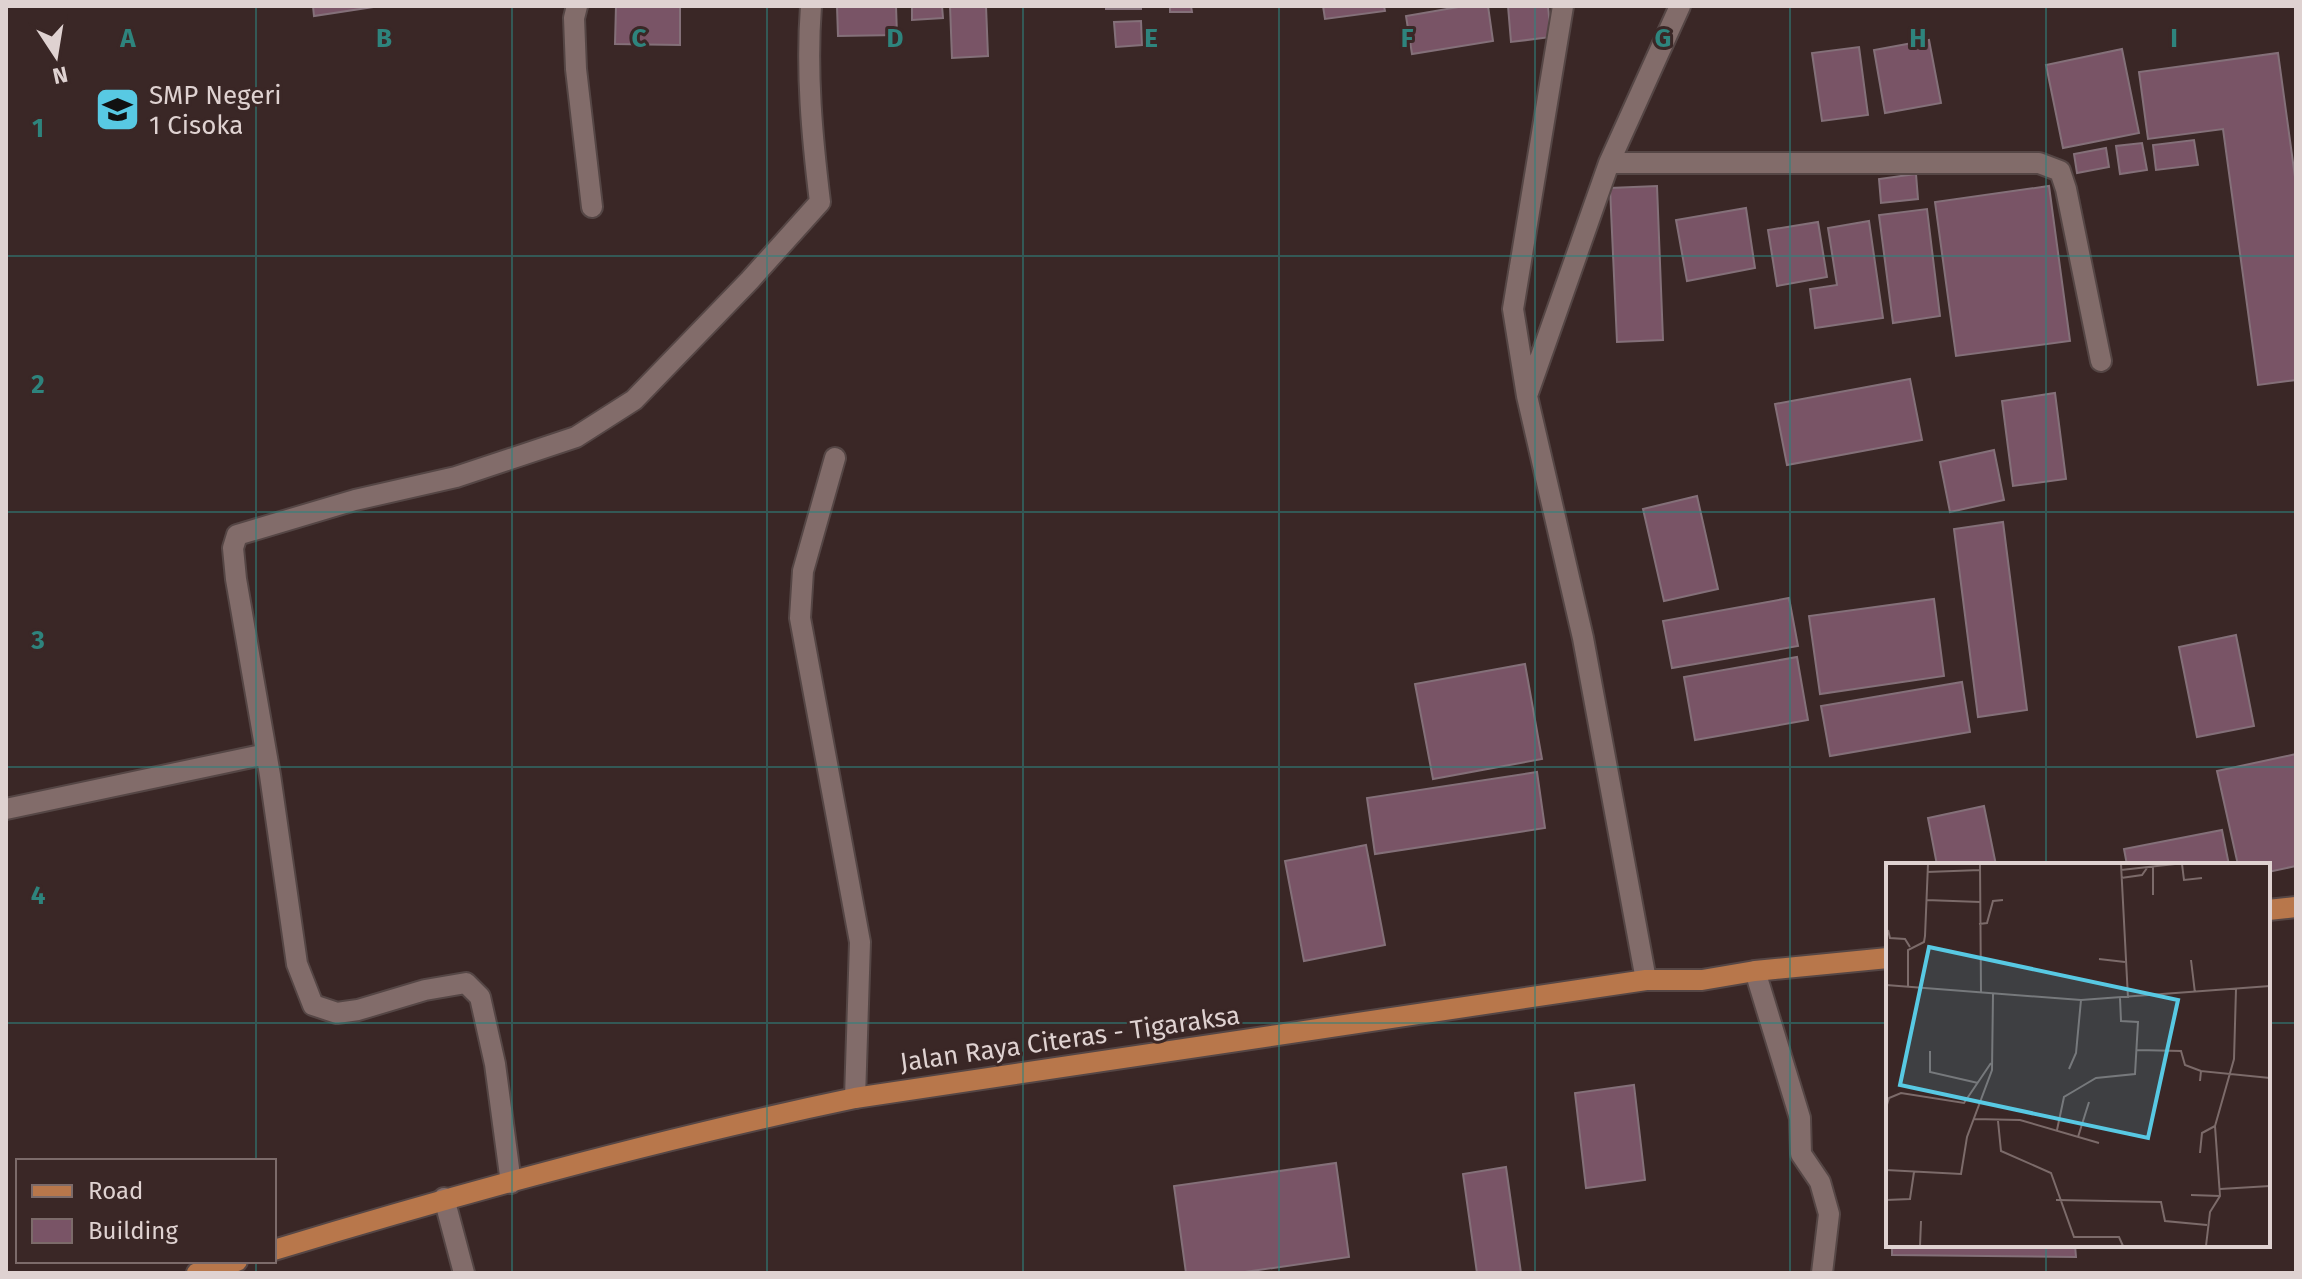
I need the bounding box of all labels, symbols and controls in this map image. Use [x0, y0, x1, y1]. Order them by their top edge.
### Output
north arrow [16, 16, 96, 96]
text: A [119, 23, 136, 54]
text: B [376, 23, 392, 54]
text: C [632, 23, 647, 54]
text: D [887, 23, 904, 54]
text: E [1144, 23, 1158, 54]
text: F [1401, 23, 1414, 54]
text: G [1655, 23, 1671, 54]
text: H [1909, 23, 1927, 54]
text: I [2170, 23, 2178, 54]
text: N [50, 60, 70, 90]
place label: SMP Negeri 1 Cisoka [149, 80, 282, 141]
school or university icon: SMP Negeri 1 Cisoka [94, 86, 142, 134]
text: 1 [32, 113, 44, 144]
text: 2 [31, 369, 45, 400]
text: 3 [30, 625, 45, 656]
inset map [1886, 863, 2270, 1247]
text: 4 [31, 880, 46, 911]
street label: Jalan Raya Citeras - Tigaraksa [898, 1000, 1242, 1078]
legend [16, 1159, 276, 1263]
text: Road [88, 1177, 143, 1205]
text: Building [88, 1217, 178, 1245]

